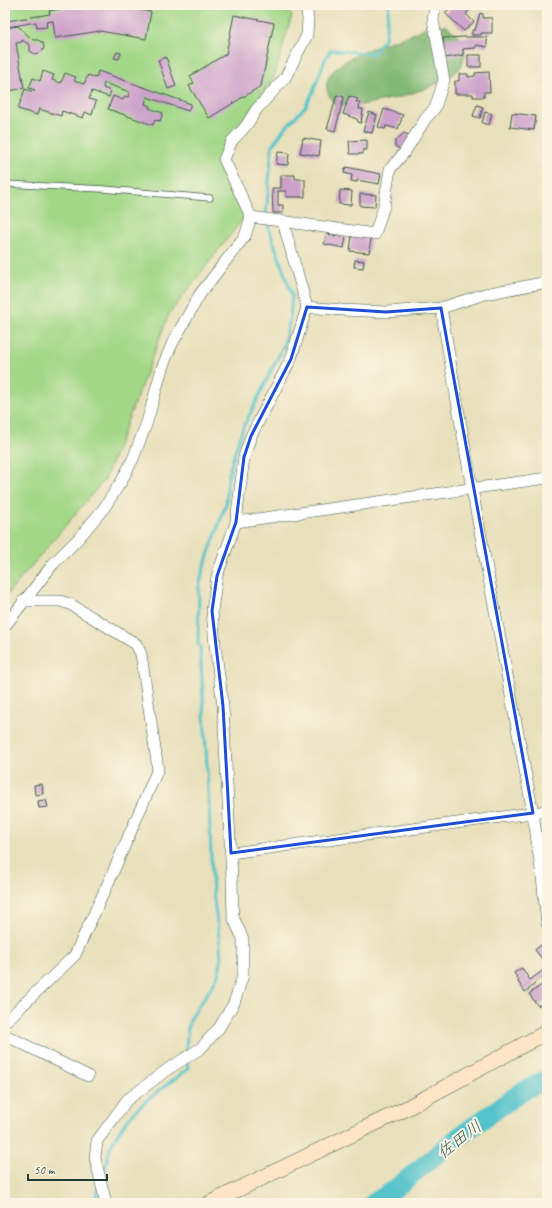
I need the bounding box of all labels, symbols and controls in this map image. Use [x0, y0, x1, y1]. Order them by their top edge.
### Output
water label: 佐田川 [433, 1116, 486, 1163]
scale bar [28, 1156, 107, 1182]
text: 50 m [34, 1162, 56, 1178]

